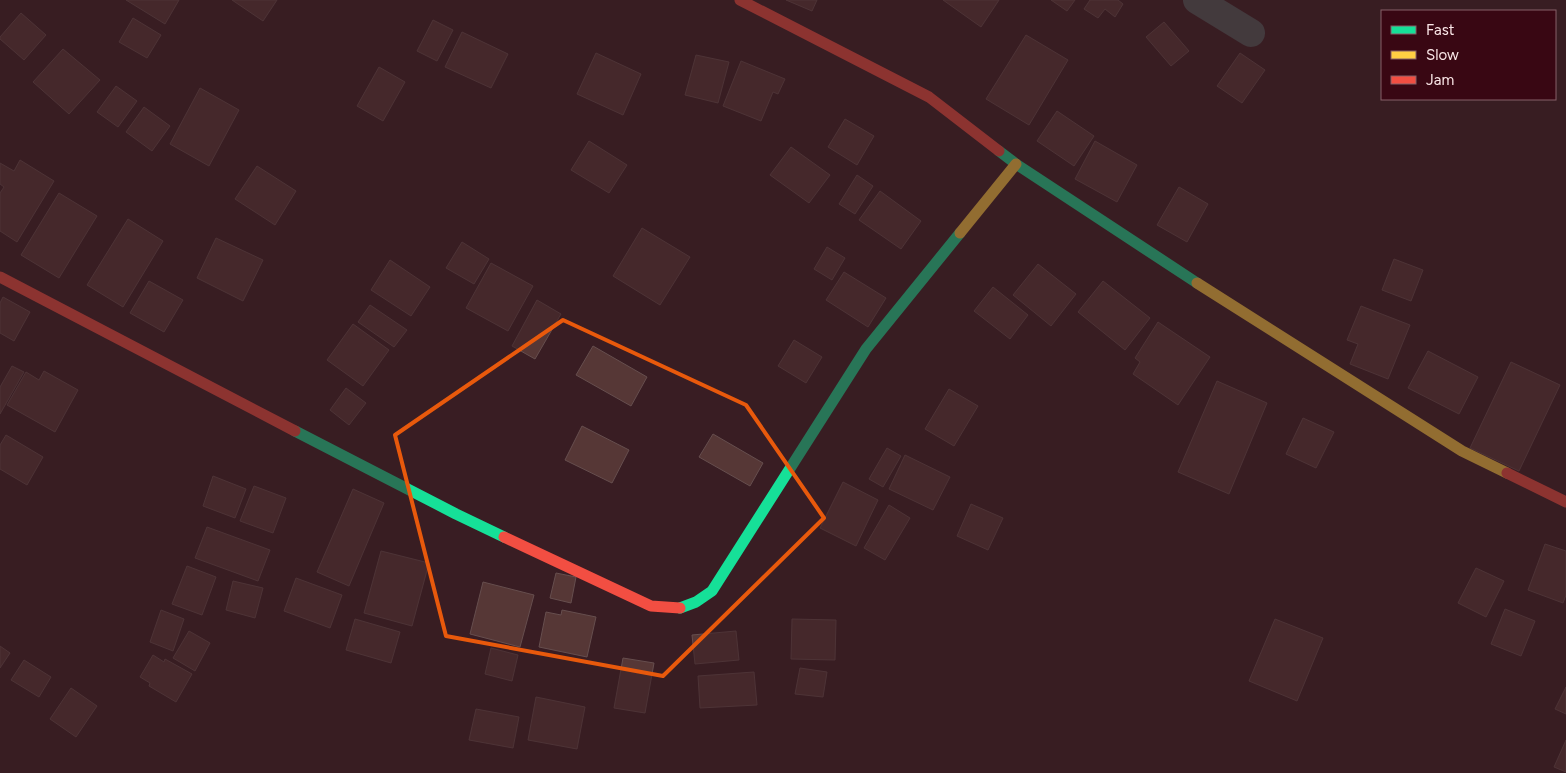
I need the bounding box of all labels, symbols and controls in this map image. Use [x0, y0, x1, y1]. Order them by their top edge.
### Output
legend [1381, 10, 1556, 100]
text: Fast [1426, 21, 1455, 39]
text: Slow [1426, 46, 1459, 64]
text: Jam [1426, 71, 1454, 89]

